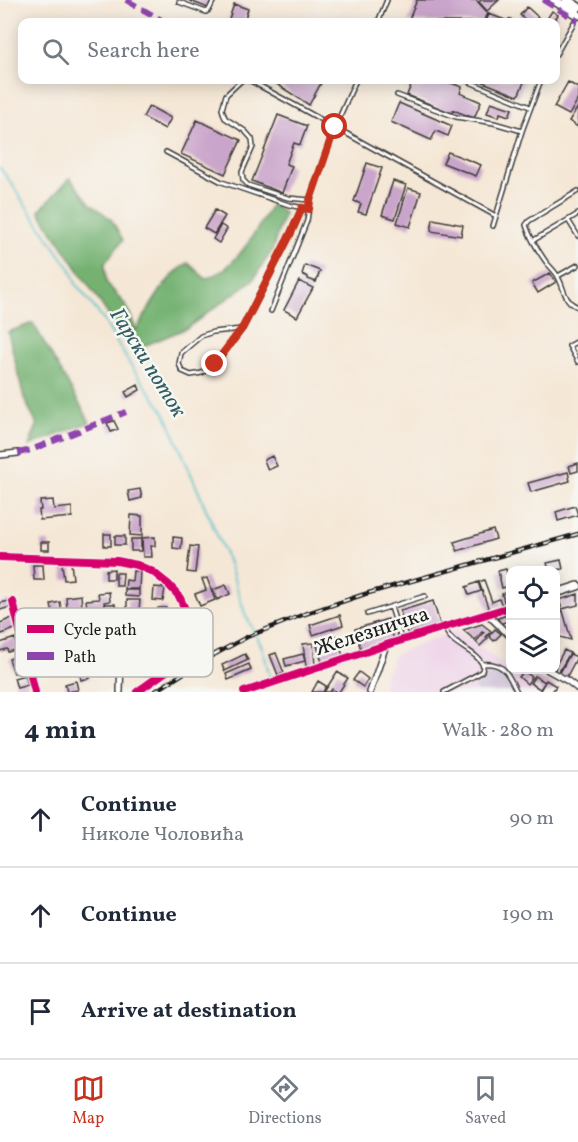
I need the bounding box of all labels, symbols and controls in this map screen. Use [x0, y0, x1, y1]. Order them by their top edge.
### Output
search box [18, 18, 560, 84]
icon: search [39, 35, 72, 68]
text: Search here [87, 36, 200, 67]
route start [321, 113, 347, 139]
water label: Гарски поток [101, 302, 193, 424]
route end [201, 350, 227, 376]
map controls [506, 566, 560, 674]
button: locate [506, 566, 560, 620]
street label: Железничка [311, 600, 433, 664]
legend [15, 608, 213, 677]
text: Cycle path [64, 620, 137, 642]
button: layers [506, 620, 560, 674]
text: Path [64, 647, 96, 669]
text: 4 min [24, 713, 96, 749]
text: Walk · 280 m [442, 717, 554, 745]
text: Continue [81, 790, 177, 821]
icon: ahead [24, 803, 57, 836]
text: 90 m [510, 805, 554, 833]
text: Николе Чоловића [81, 821, 244, 849]
icon: ahead [24, 899, 57, 932]
text: Continue [81, 900, 177, 931]
text: 190 m [502, 901, 554, 929]
icon: arrive [24, 995, 57, 1028]
text: Arrive at destination [81, 996, 297, 1027]
tab: Map [72, 1072, 105, 1130]
tab: Directions [248, 1072, 322, 1130]
tab: Saved [465, 1072, 506, 1130]

